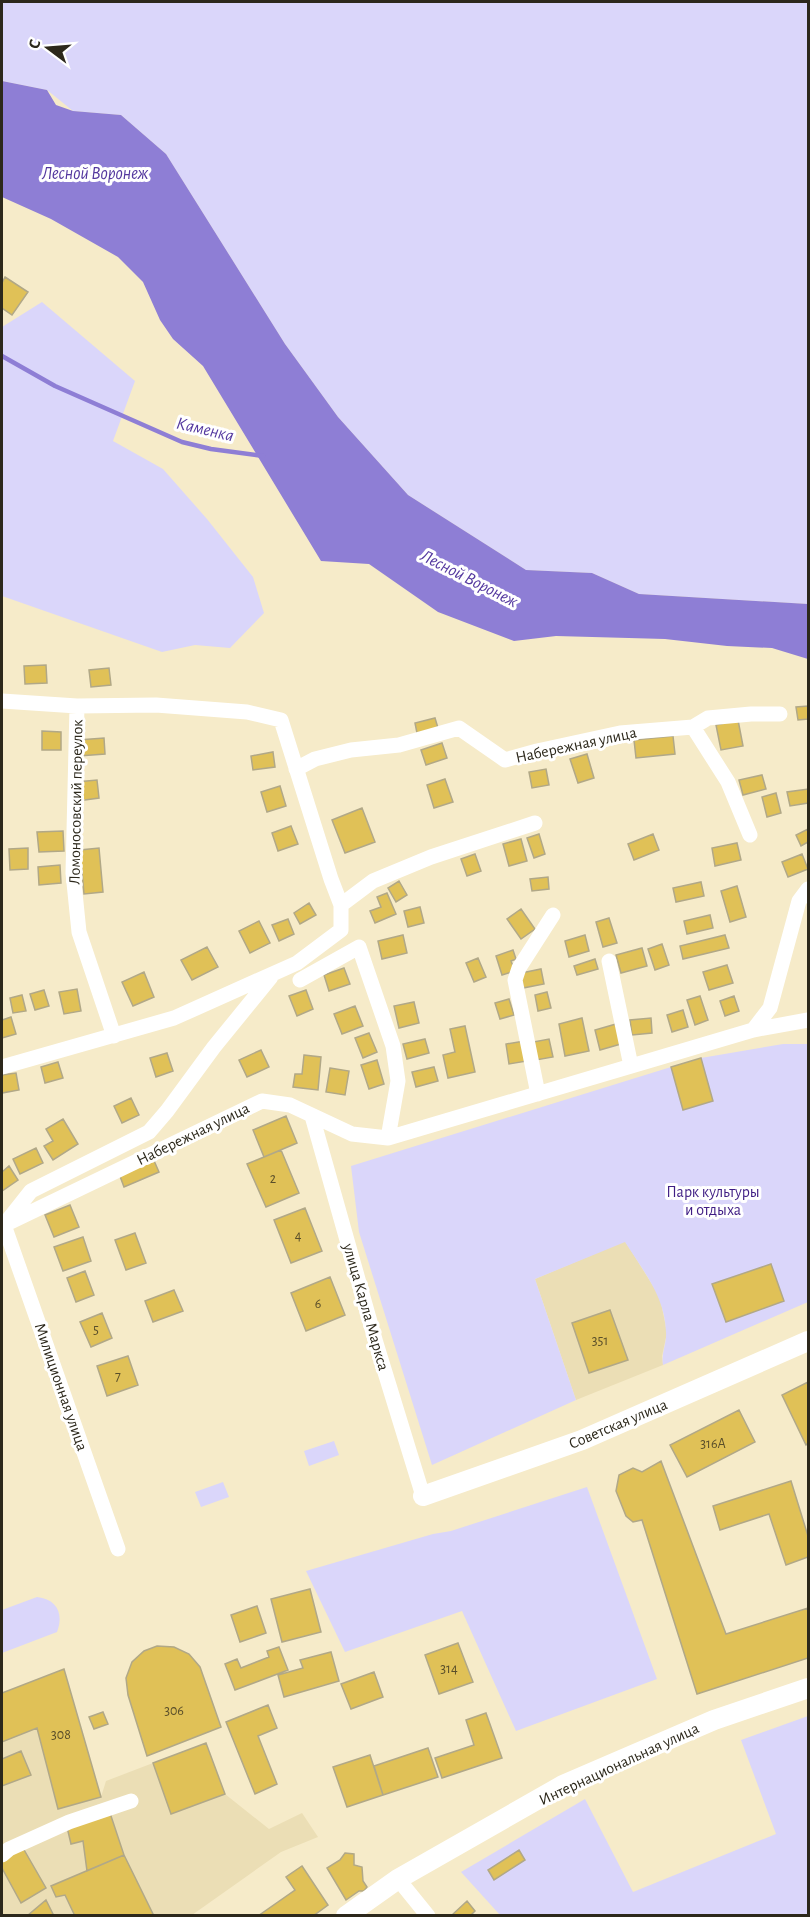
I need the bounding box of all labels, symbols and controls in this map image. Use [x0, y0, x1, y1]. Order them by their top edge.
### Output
north arrow [18, 18, 78, 78]
text: С [26, 38, 43, 51]
water label: Лесной Воронеж [41, 165, 148, 183]
water label: Каменка [175, 415, 235, 445]
water label: Лесной Воронеж [416, 546, 521, 611]
street label: Ломоносовский переулок [67, 719, 86, 885]
street label: Набережная улица [514, 724, 638, 767]
street label: Набережная улица [134, 1100, 252, 1169]
house number: 2 [270, 1172, 276, 1186]
park label: Парк культуры и отдыха [666, 1184, 760, 1218]
house number: 4 [295, 1229, 302, 1243]
street label: улица Карла Маркса [339, 1241, 392, 1373]
house number: 6 [315, 1297, 321, 1311]
street label: Милиционная улица [31, 1321, 90, 1453]
house number: 5 [93, 1323, 99, 1337]
house number: 351 [592, 1334, 608, 1348]
house number: 7 [115, 1369, 121, 1383]
street label: Советская улица [566, 1396, 670, 1453]
house number: 316А [700, 1437, 726, 1451]
house number: 314 [440, 1662, 458, 1676]
house number: 306 [164, 1704, 184, 1718]
street label: Интернациональная улица [537, 1720, 702, 1809]
house number: 308 [51, 1728, 71, 1742]

